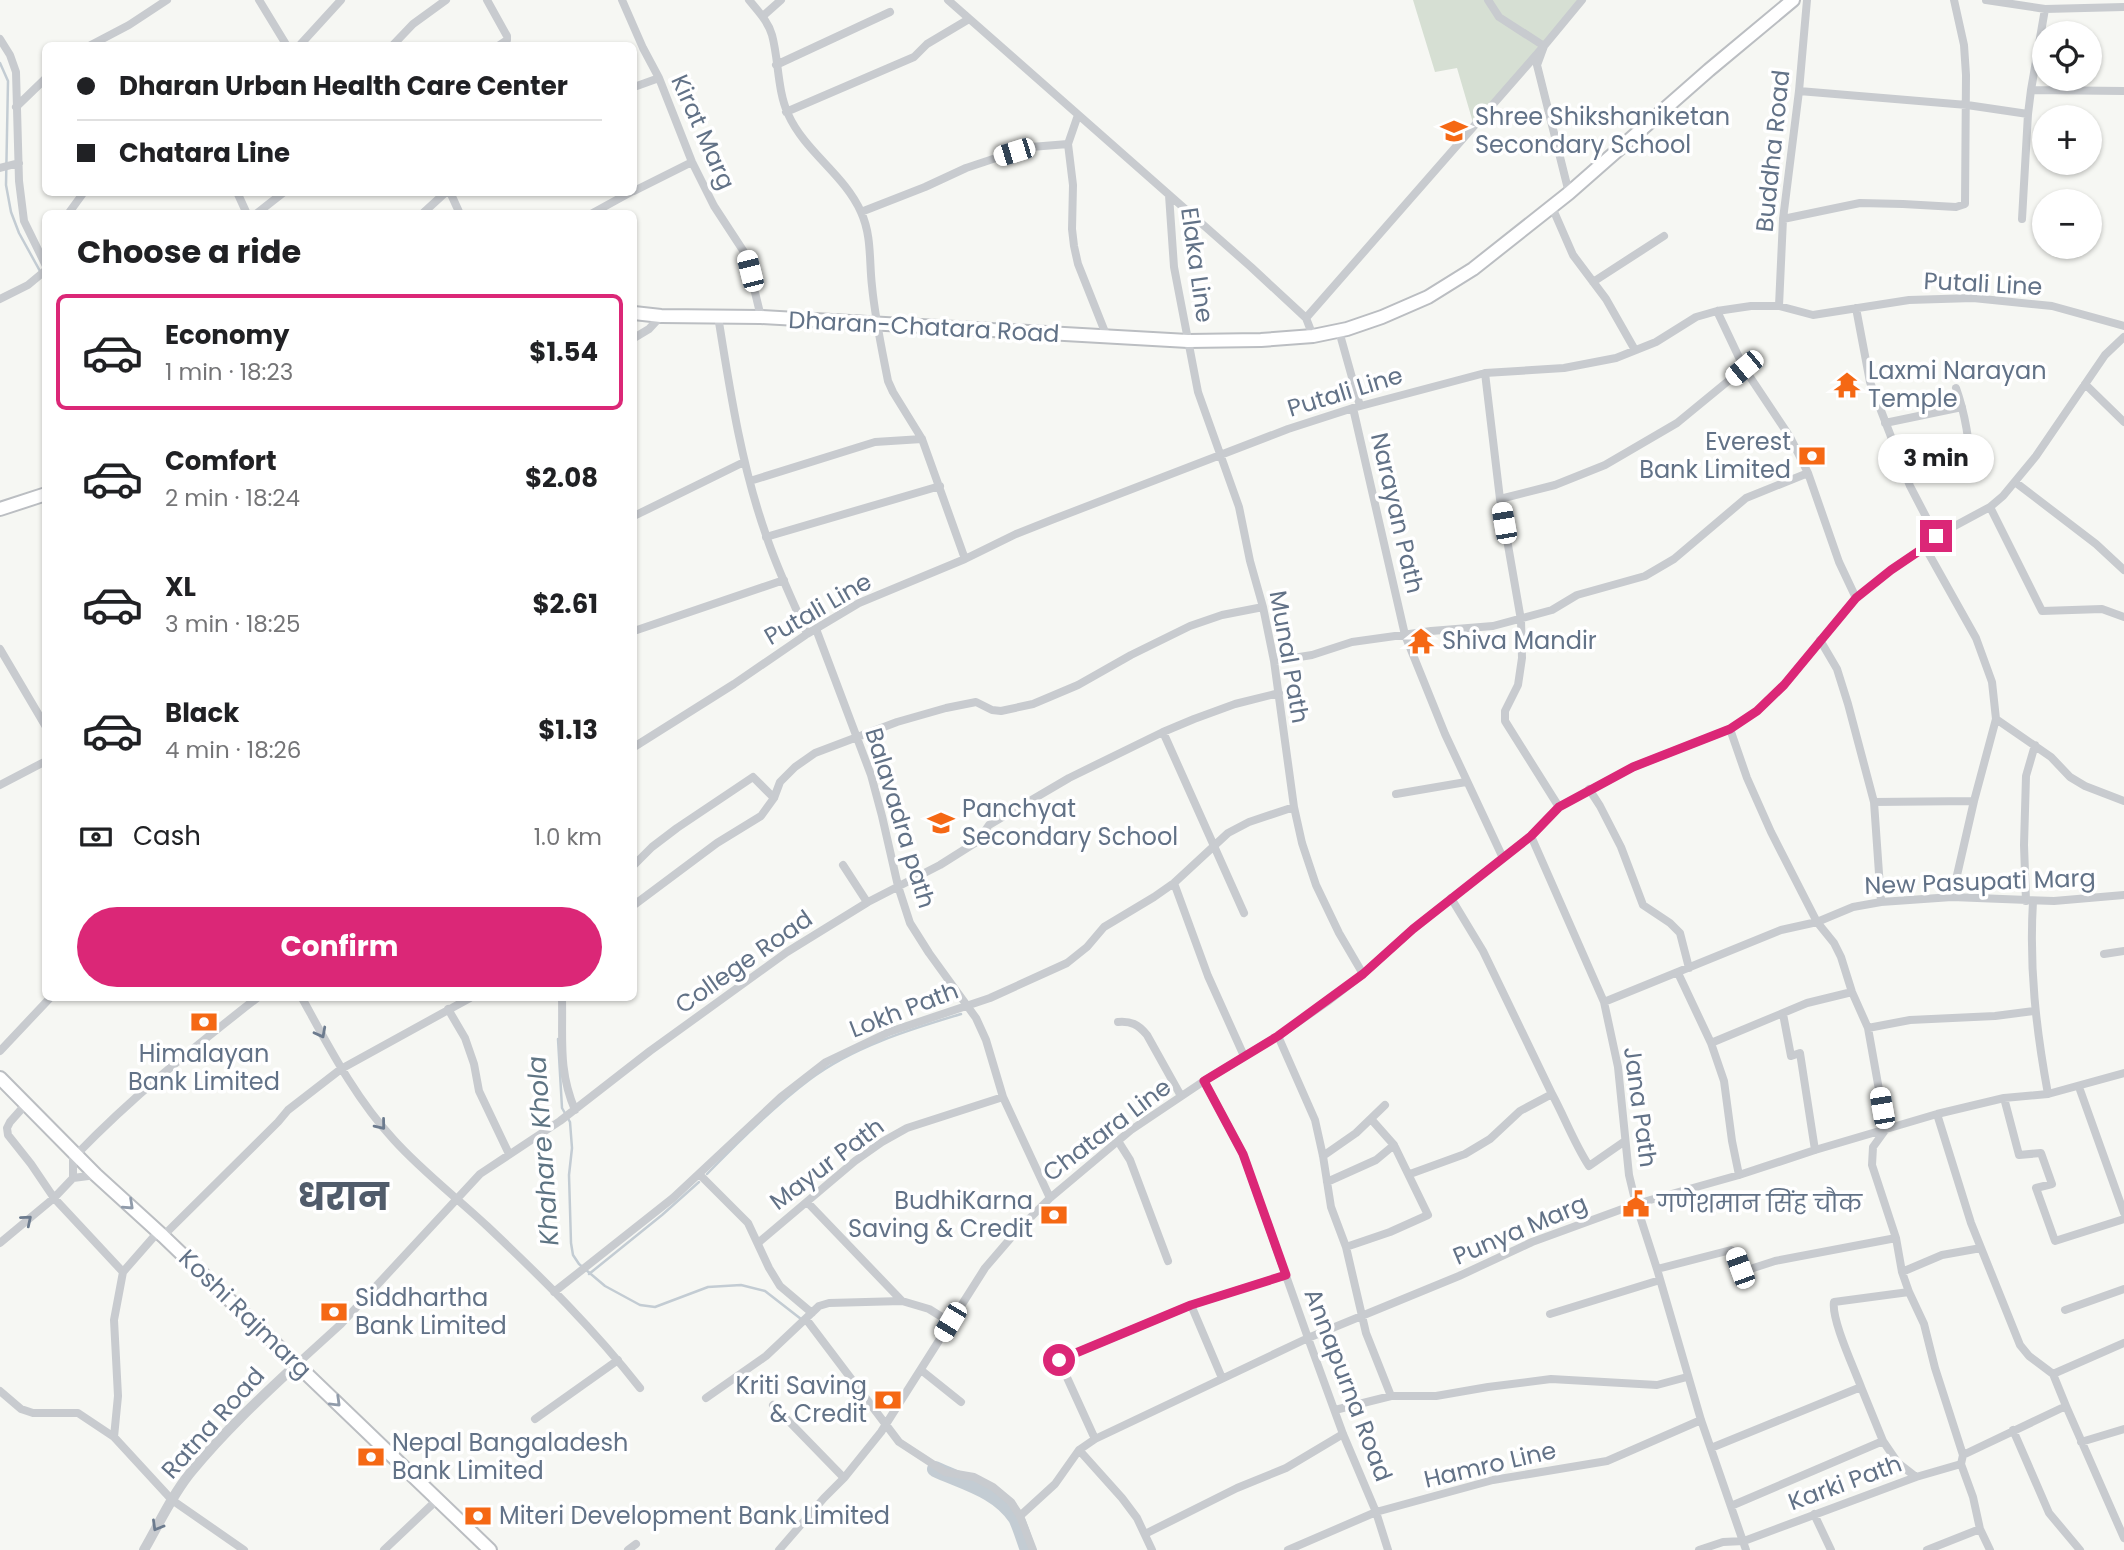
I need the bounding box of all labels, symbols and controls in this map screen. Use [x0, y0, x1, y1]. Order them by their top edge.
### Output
map controls [2032, 21, 2102, 259]
button: locate [2032, 21, 2102, 91]
text: Dharan Urban Health Care Center [119, 68, 568, 104]
street label: Buddha Road [1748, 68, 1797, 234]
street label: Kirat Marg [663, 69, 743, 195]
place label: Shree Shikshaniketan Secondary School [1475, 100, 1730, 161]
button: + [2032, 105, 2102, 175]
school or university icon: Shree Shikshaniketan Secondary School [1439, 116, 1469, 146]
text: Chatara Line [119, 135, 290, 171]
car [991, 136, 1038, 168]
button: − [2032, 189, 2102, 259]
street label: Elaka Line [1173, 205, 1222, 325]
text: Choose a ride [77, 229, 301, 274]
car [735, 248, 766, 294]
street label: Putali Line [1923, 264, 2043, 303]
street label: Dharan-Chatara Road [788, 303, 1060, 350]
text: Economy [165, 317, 289, 353]
icon: car [81, 321, 144, 384]
text: $1.54 [529, 334, 598, 370]
car [1722, 346, 1767, 390]
place label: Laxmi Narayan Temple [1868, 354, 2047, 415]
text: 1 min · 18:23 [165, 356, 293, 388]
street label: Putali Line [1283, 358, 1407, 425]
temple icon: Laxmi Narayan Temple [1832, 370, 1862, 400]
place label: Everest Bank Limited [1639, 425, 1791, 486]
street label: Narayan Path [1363, 429, 1432, 596]
callout: 3 min [1878, 434, 1994, 484]
bank icon: Everest Bank Limited [1797, 441, 1827, 471]
text: 3 min [1903, 442, 1969, 474]
text: Comfort [165, 443, 277, 479]
icon: car [81, 447, 144, 510]
text: $2.08 [525, 460, 598, 496]
text: 2 min · 18:24 [165, 482, 300, 514]
car [1491, 500, 1518, 546]
route end [1920, 520, 1952, 552]
street label: Putali Line [758, 565, 878, 653]
text: XL [165, 569, 196, 605]
icon: car [81, 573, 144, 636]
text: $2.61 [532, 586, 598, 622]
street label: Munal Path [1262, 588, 1317, 726]
text: 3 min · 18:25 [165, 608, 300, 640]
place label: Shiva Mandir [1442, 624, 1597, 657]
temple icon: Shiva Mandir [1406, 626, 1436, 656]
text: Black [165, 695, 239, 731]
icon: car [81, 699, 144, 762]
text: $1.13 [538, 712, 598, 748]
street label: Balavadra path [857, 724, 944, 912]
text: 4 min · 18:26 [165, 734, 301, 766]
place label: Panchyat Secondary School [962, 792, 1178, 853]
school or university icon: Panchyat Secondary School [926, 808, 956, 838]
icon: cash [77, 818, 115, 856]
text: Cash [133, 818, 201, 854]
text: 1.0 km [534, 821, 602, 853]
street label: New Pasupati Marg [1864, 861, 2096, 902]
street label: College Road [669, 902, 819, 1021]
button: Confirm [77, 907, 602, 987]
street label: Lokh Path [845, 974, 963, 1045]
bank icon: Himalayan Bank Limited [189, 1007, 219, 1037]
one-way arrow [313, 1026, 327, 1039]
place label: Himalayan Bank Limited [128, 1037, 280, 1098]
street label: Jana Path [1616, 1045, 1665, 1169]
water label: Khahare Khola [518, 1055, 568, 1247]
street label: Chatara Line [1036, 1070, 1178, 1189]
car [1869, 1085, 1896, 1131]
street label: Mayur Path [763, 1110, 891, 1218]
one-way arrow [373, 1116, 385, 1129]
district label: धरान [297, 1170, 389, 1223]
place label: BudhiKarna Saving & Credit [848, 1184, 1033, 1245]
street label: Punya Marg [1448, 1186, 1592, 1273]
place label: गणेशमान सिंह चौक [1656, 1186, 1863, 1220]
public building icon: गणेशमान सिंह चौक [1621, 1189, 1651, 1219]
one-way arrow [121, 1197, 134, 1210]
bank icon: BudhiKarna Saving & Credit [1039, 1200, 1069, 1230]
one-way arrow [18, 1216, 31, 1228]
street label: Koshi Rajmarg [172, 1242, 319, 1386]
car [1723, 1245, 1758, 1291]
place label: Siddhartha Bank Limited [355, 1281, 507, 1342]
street label: Annapurna Road [1296, 1284, 1400, 1486]
bank icon: Siddhartha Bank Limited [319, 1297, 349, 1327]
car [931, 1299, 970, 1345]
route start [1043, 1344, 1075, 1376]
street label: Ratna Road [154, 1360, 272, 1486]
place label: Kriti Saving & Credit [735, 1369, 867, 1430]
bank icon: Kriti Saving & Credit [873, 1385, 903, 1415]
one-way arrow [328, 1393, 341, 1406]
place label: Nepal Bangaladesh Bank Limited [392, 1426, 628, 1487]
street label: Hamro Line [1421, 1433, 1559, 1496]
bank icon: Nepal Bangaladesh Bank Limited [356, 1442, 386, 1472]
street label: Karki Path [1784, 1447, 1906, 1518]
place label: Miteri Development Bank Limited [499, 1499, 890, 1532]
bank icon: Miteri Development Bank Limited [463, 1501, 493, 1531]
one-way arrow [152, 1519, 165, 1532]

